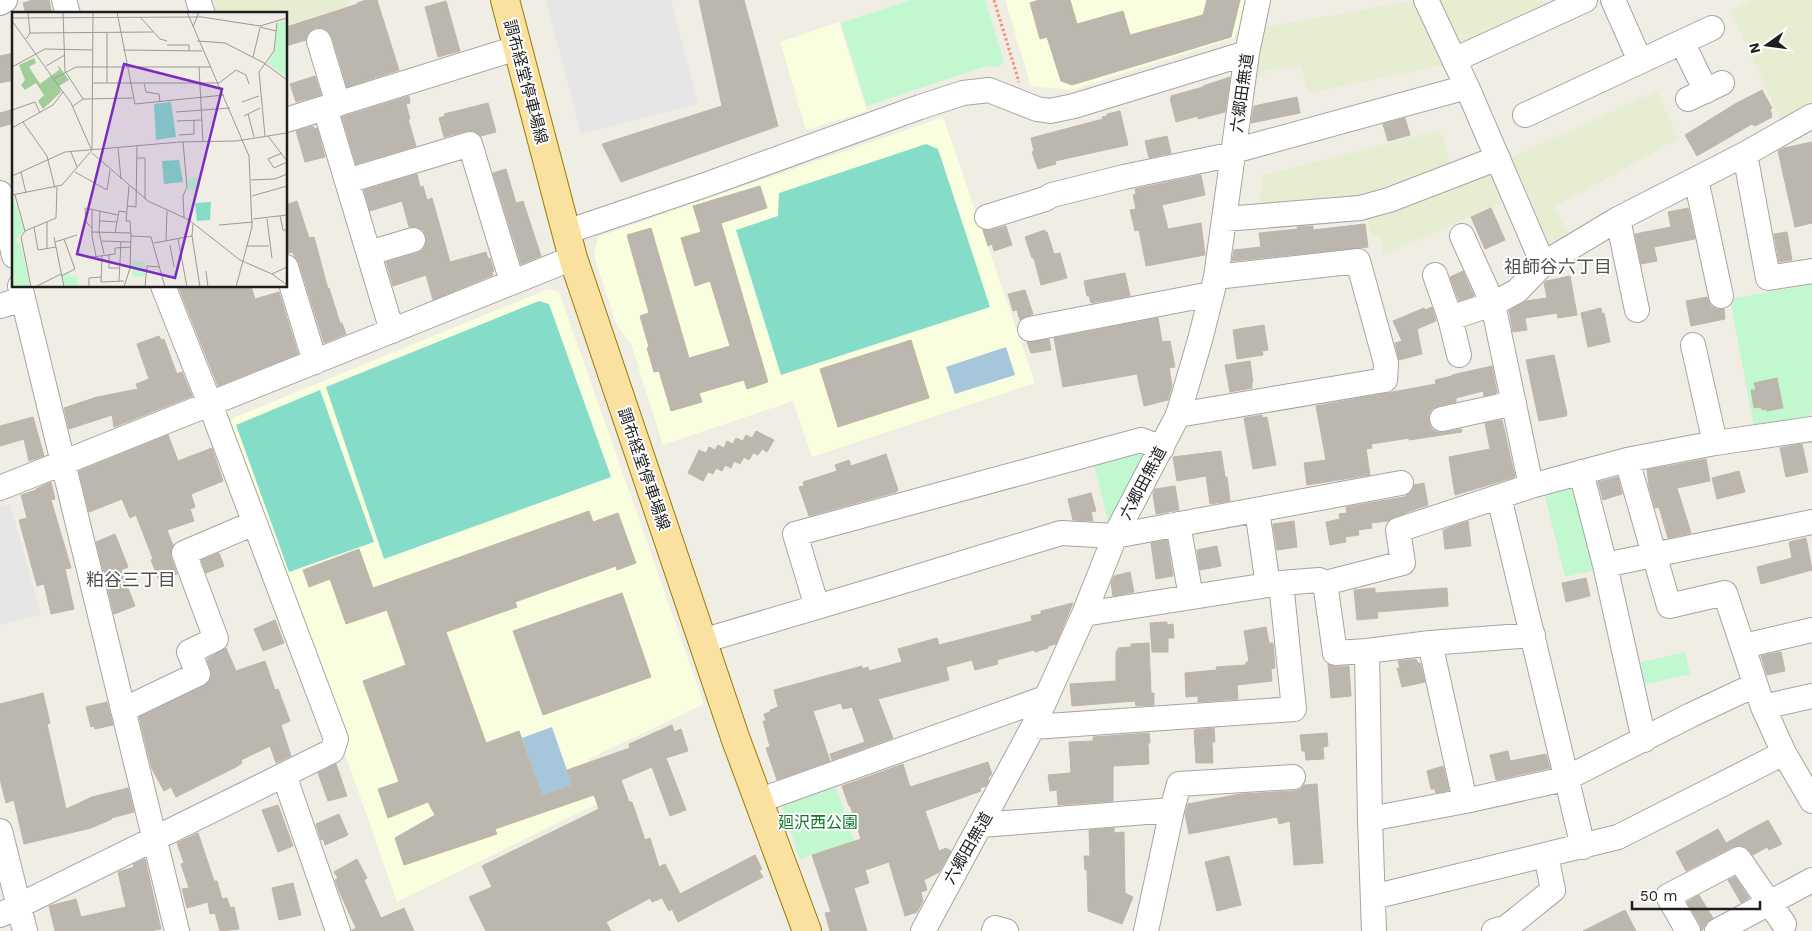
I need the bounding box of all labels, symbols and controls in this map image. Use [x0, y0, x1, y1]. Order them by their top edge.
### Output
inset map [12, 12, 288, 288]
street label: 調布経堂停車場線 [500, 18, 552, 146]
north arrow [1742, 20, 1792, 70]
text: N [1745, 41, 1763, 55]
street label: 六郷田無道 [1227, 52, 1257, 134]
district label: 祖師谷六丁目 [1504, 256, 1612, 277]
street label: 調布経堂停車場線 [614, 405, 674, 533]
street label: 六郷田無道 [1116, 443, 1170, 523]
district label: 粕谷三丁目 [86, 569, 176, 590]
street label: 六郷田無道 [940, 809, 996, 887]
park label: 廻沢西公園 [778, 813, 858, 832]
scale bar [1632, 878, 1760, 910]
text: 50 m [1640, 887, 1677, 905]

